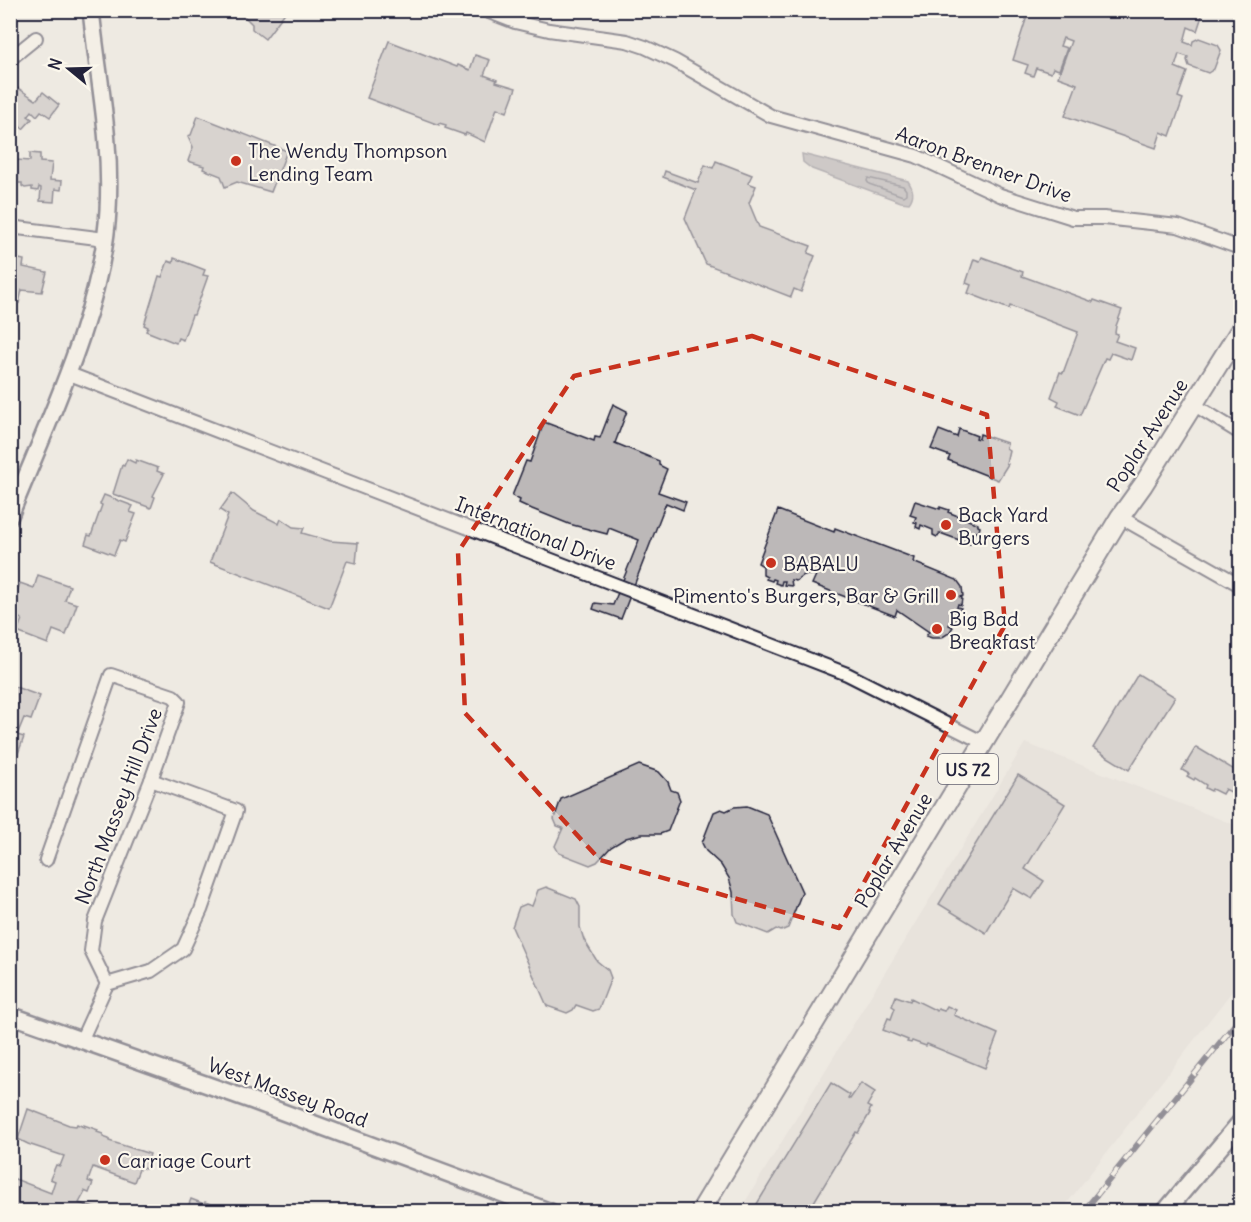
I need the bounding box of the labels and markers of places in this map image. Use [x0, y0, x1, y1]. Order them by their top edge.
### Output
place label: The Wendy Thompson Lending Team [248, 138, 447, 186]
marker: The Wendy Thompson Lending Team [229, 154, 243, 168]
place label: Back Yard Burgers [958, 502, 1049, 550]
marker: Back Yard Burgers [939, 518, 953, 532]
place label: BABALU [783, 551, 859, 576]
marker: BABALU [764, 556, 778, 570]
place label: Pimento's Burgers, Bar & Grill [673, 583, 939, 608]
marker: Pimento's Burgers, Bar & Grill [944, 588, 958, 602]
place label: Big Bad Breakfast [949, 606, 1036, 654]
marker: Big Bad Breakfast [930, 622, 944, 636]
place label: Carriage Court [117, 1148, 251, 1173]
marker: Carriage Court [98, 1153, 112, 1167]

